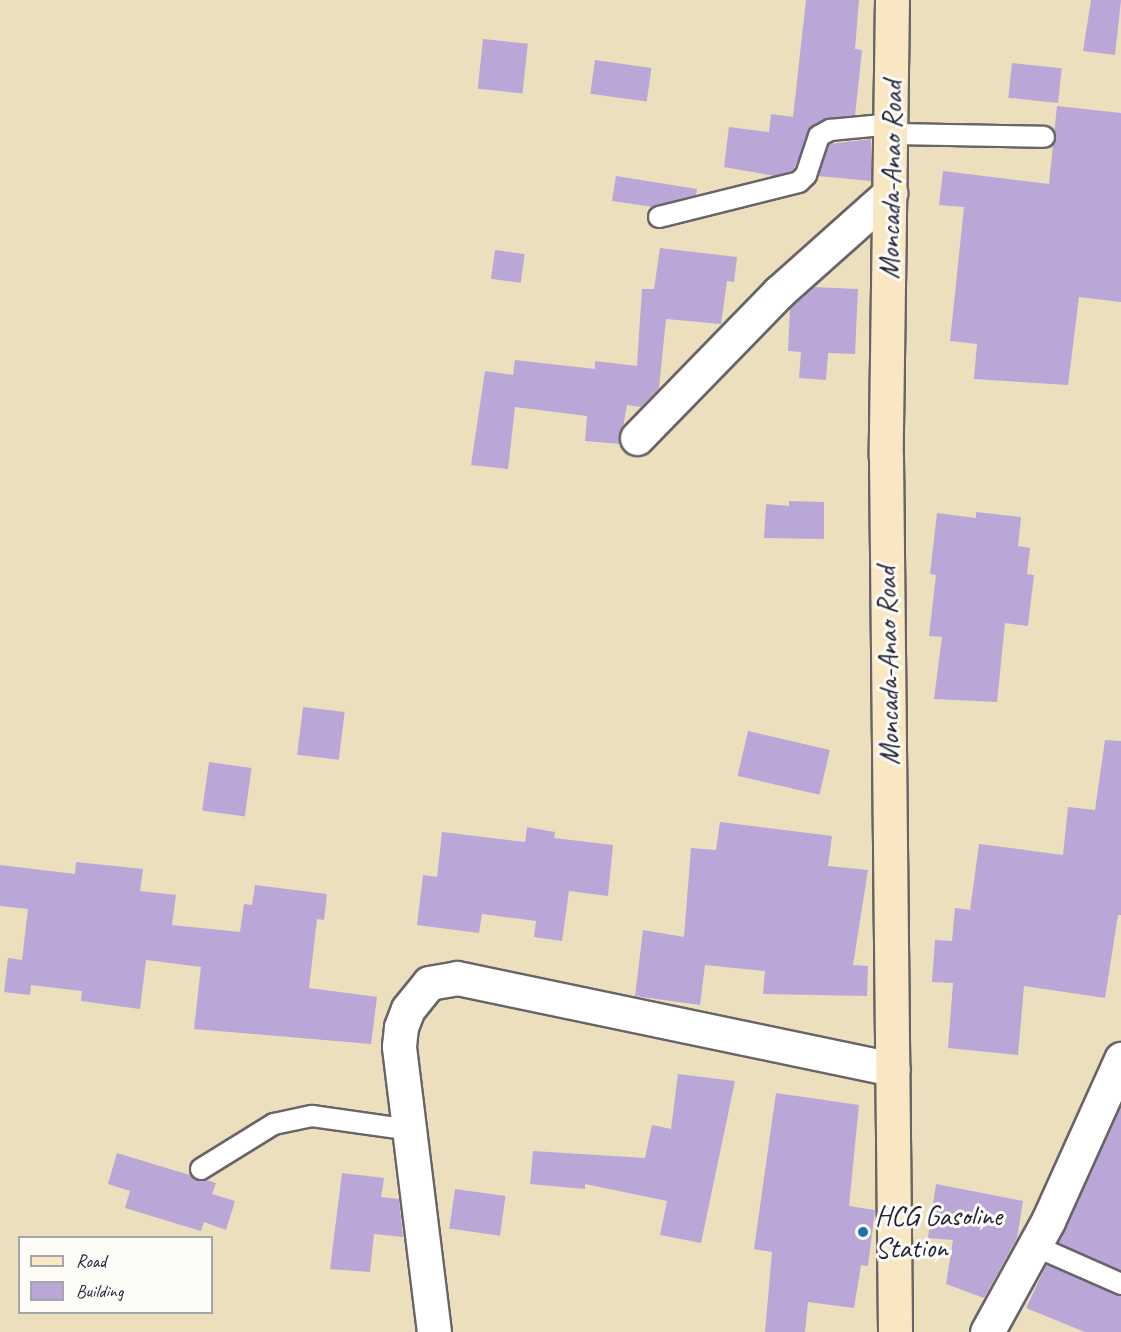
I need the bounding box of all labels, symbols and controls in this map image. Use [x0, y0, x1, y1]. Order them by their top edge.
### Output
street label: Moncada-Anao Road [872, 81, 910, 279]
street label: Moncada-Anao Road [869, 567, 907, 765]
place label: HCG Gasoline Station [875, 1199, 1002, 1265]
marker: HCG Gasoline Station [856, 1225, 870, 1239]
legend [18, 1236, 213, 1314]
text: Road [76, 1250, 106, 1272]
text: Building [76, 1280, 123, 1302]

